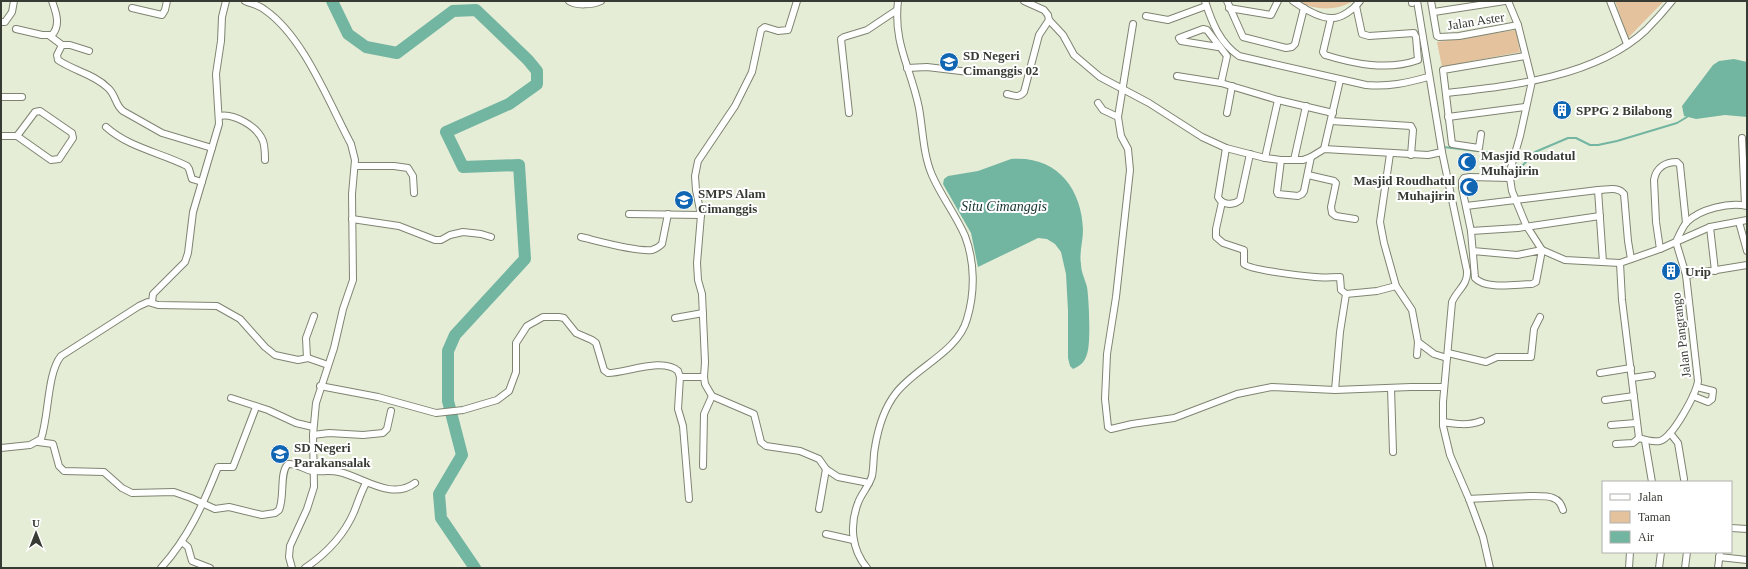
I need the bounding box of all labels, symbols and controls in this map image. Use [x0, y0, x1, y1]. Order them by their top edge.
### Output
street label: Jalan Aster [1446, 9, 1506, 33]
place label: SD Negeri Cimanggis 02 [963, 48, 1038, 78]
school or university icon: SD Negeri Cimanggis 02 [938, 51, 960, 73]
building icon: SPPG 2 Bilabong [1551, 99, 1573, 121]
place label: SPPG 2 Bilabong [1576, 103, 1673, 118]
place label: Masjid Roudatul Muhajirin [1481, 148, 1576, 178]
mosque icon: Masjid Roudatul Muhajirin [1456, 151, 1478, 173]
place label: Masjid Roudhatul Muhajirin [1354, 173, 1456, 203]
mosque icon: Masjid Roudhatul Muhajirin [1458, 176, 1480, 198]
place label: SMPS Alam Cimanggis [698, 186, 766, 216]
school or university icon: SMPS Alam Cimanggis [673, 189, 695, 211]
water label: Situ Cimanggis [961, 199, 1048, 214]
building icon: Urip [1660, 260, 1682, 282]
place label: Urip [1685, 264, 1711, 279]
street label: Jalan Pangrango [1668, 292, 1694, 378]
place label: SD Negeri Parakansalak [294, 440, 371, 470]
school or university icon: SD Negeri Parakansalak [269, 443, 291, 465]
legend [1602, 481, 1732, 553]
text: Jalan [1638, 490, 1663, 504]
text: Taman [1638, 510, 1670, 524]
north arrow [16, 513, 56, 553]
text: U [32, 517, 40, 529]
text: Air [1638, 530, 1654, 544]

